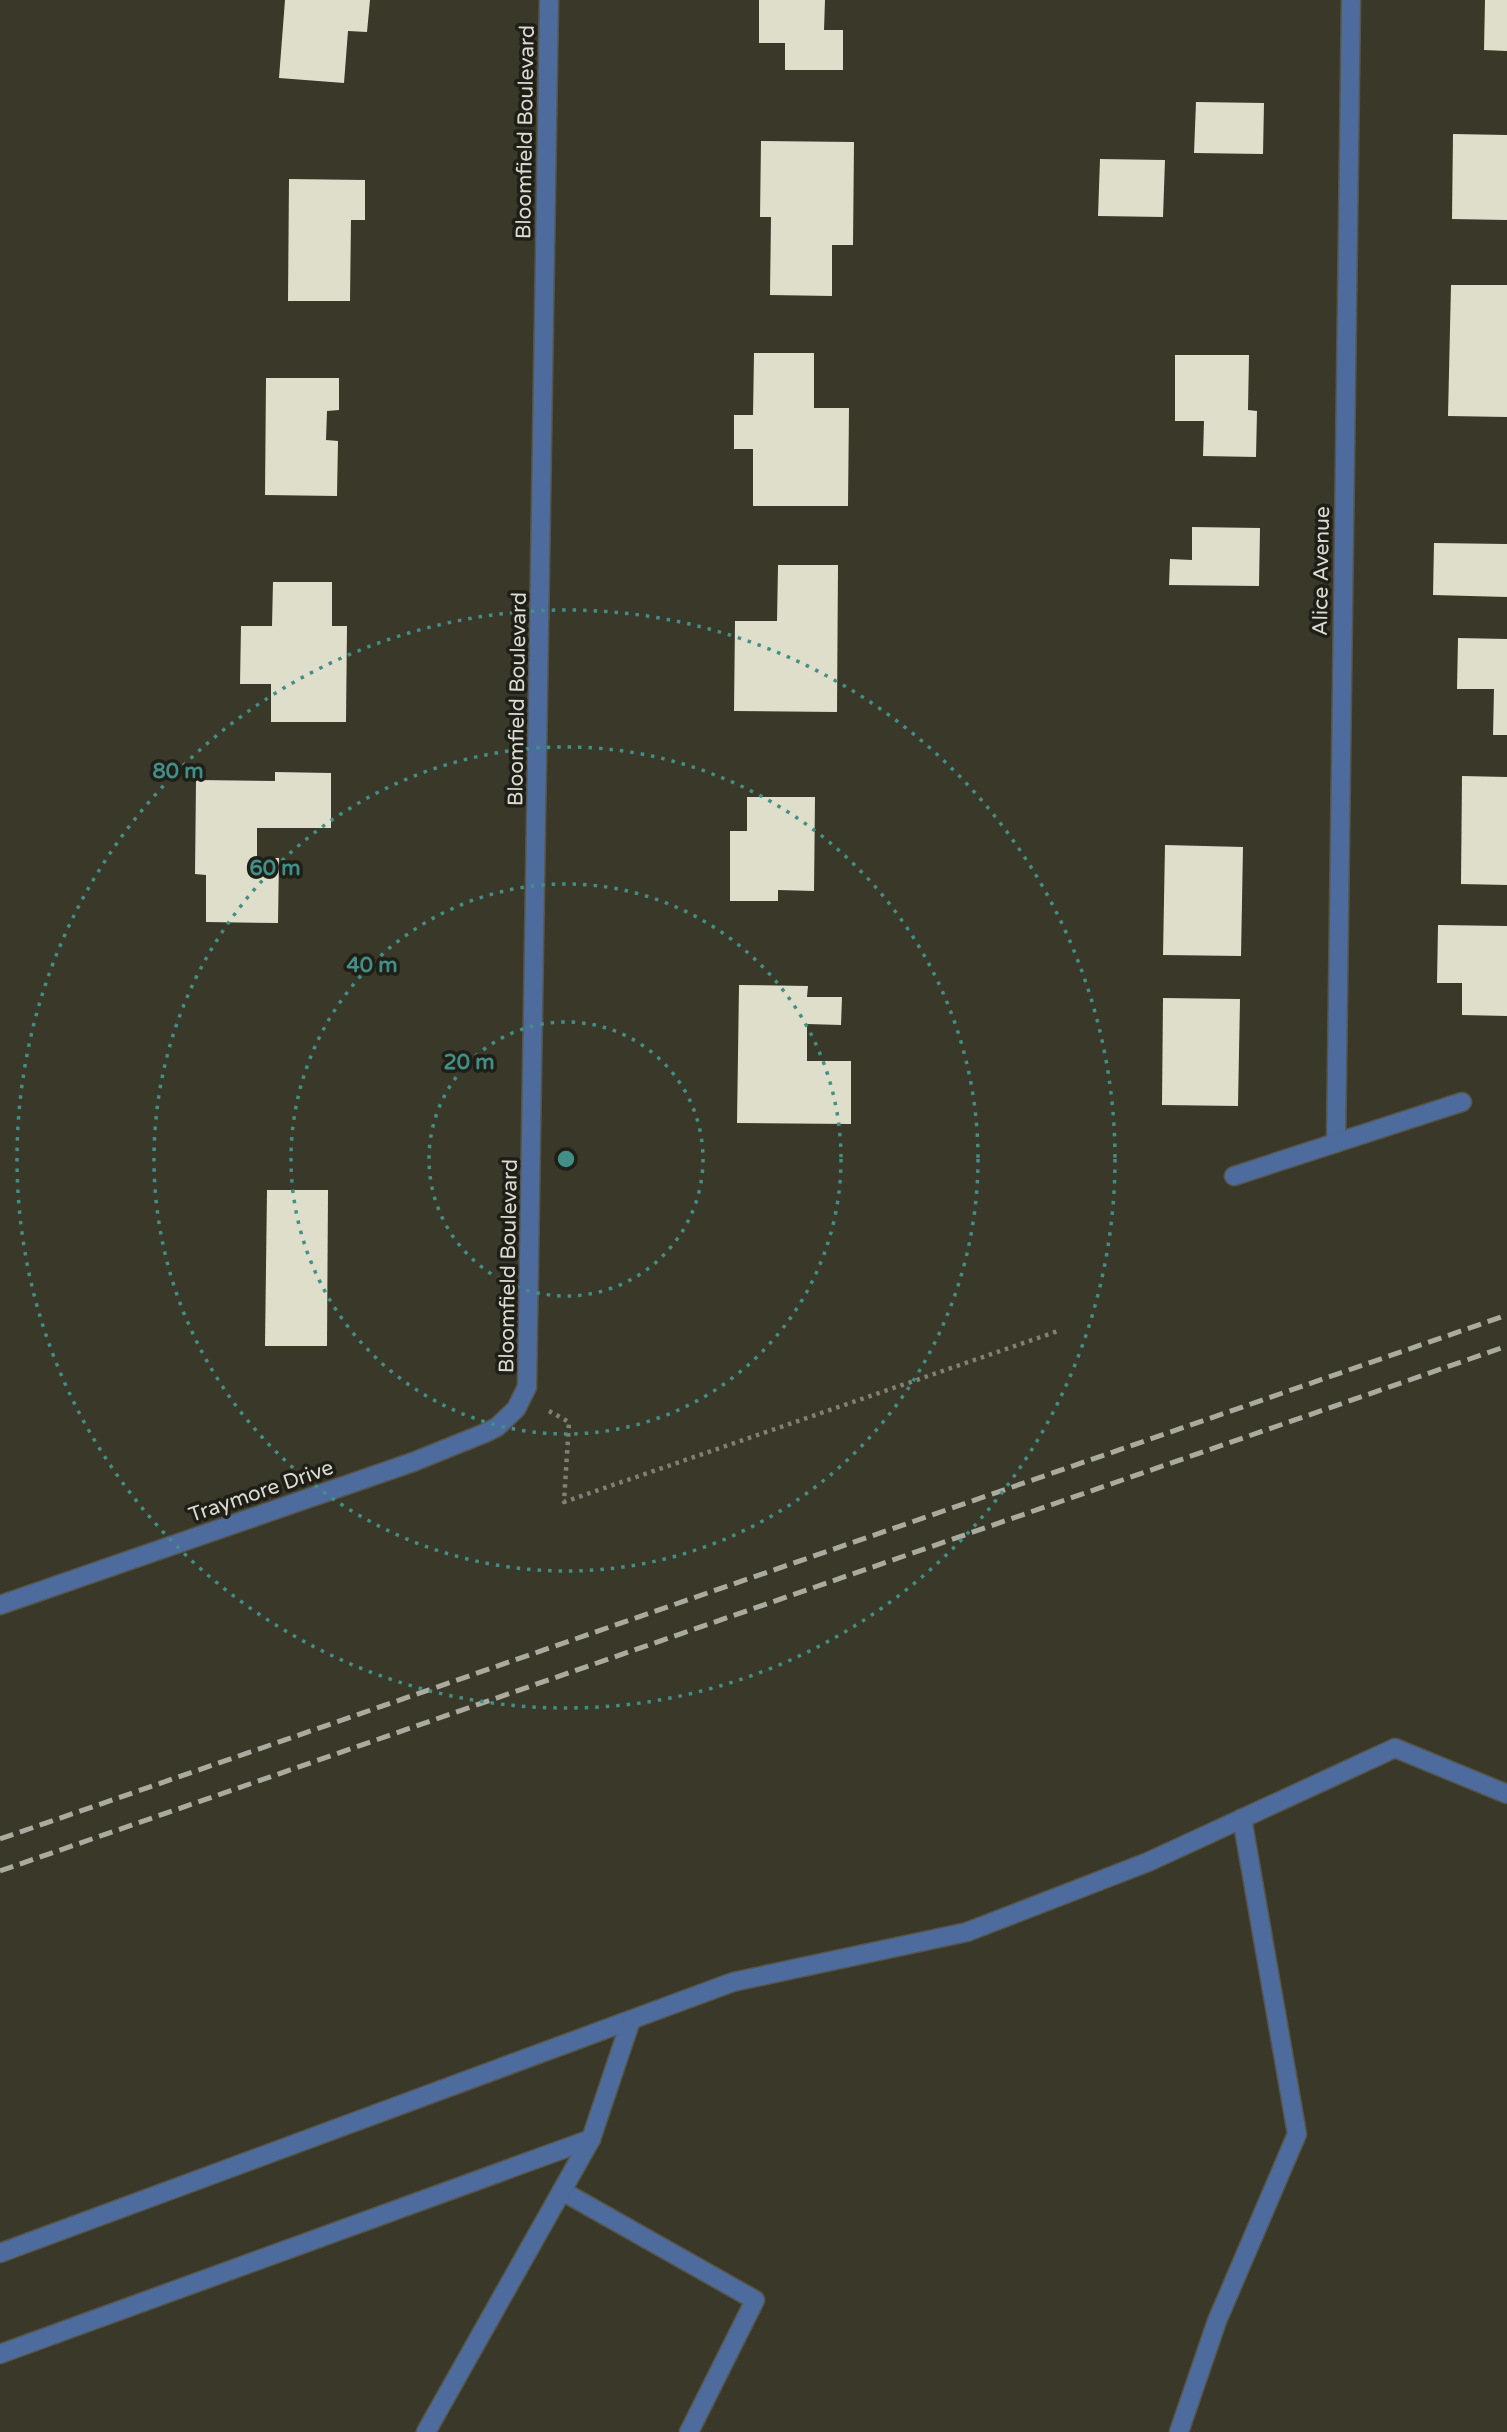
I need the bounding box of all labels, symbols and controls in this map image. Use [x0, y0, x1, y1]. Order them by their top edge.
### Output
street label: Bloomfield Boulevard [511, 25, 540, 239]
street label: Alice Avenue [1308, 506, 1335, 636]
street label: Bloomfield Boulevard [503, 592, 532, 806]
text: 80 m [152, 759, 204, 784]
text: 60 m [249, 856, 301, 881]
text: 40 m [346, 953, 398, 978]
text: 20 m [443, 1050, 495, 1075]
centre of rings [554, 1147, 578, 1171]
street label: Bloomfield Boulevard [494, 1159, 523, 1373]
street label: Traymore Drive [186, 1455, 337, 1528]

